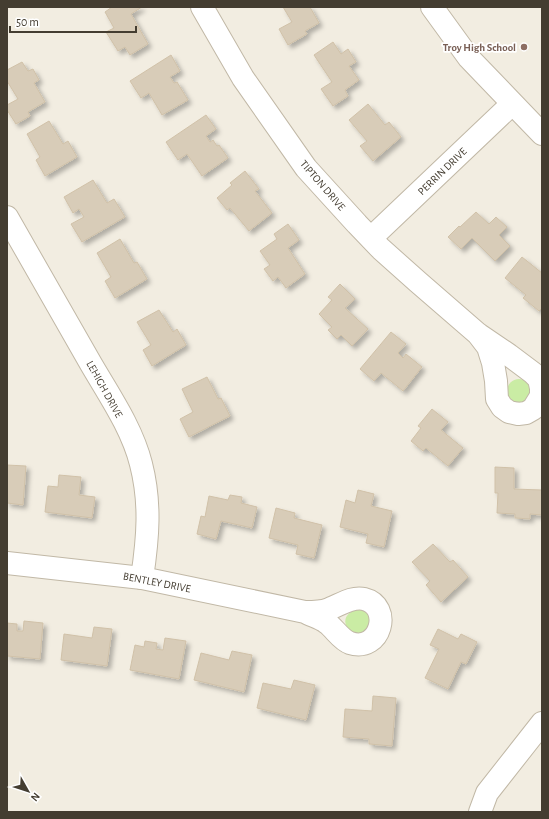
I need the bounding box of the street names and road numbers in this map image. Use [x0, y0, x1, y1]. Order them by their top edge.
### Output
street label: PERRIN DRIVE [416, 145, 469, 197]
street label: TIPTON DRIVE [298, 158, 348, 213]
street label: LEHIGH DRIVE [84, 359, 125, 420]
street label: BENTLEY DRIVE [122, 571, 192, 595]

